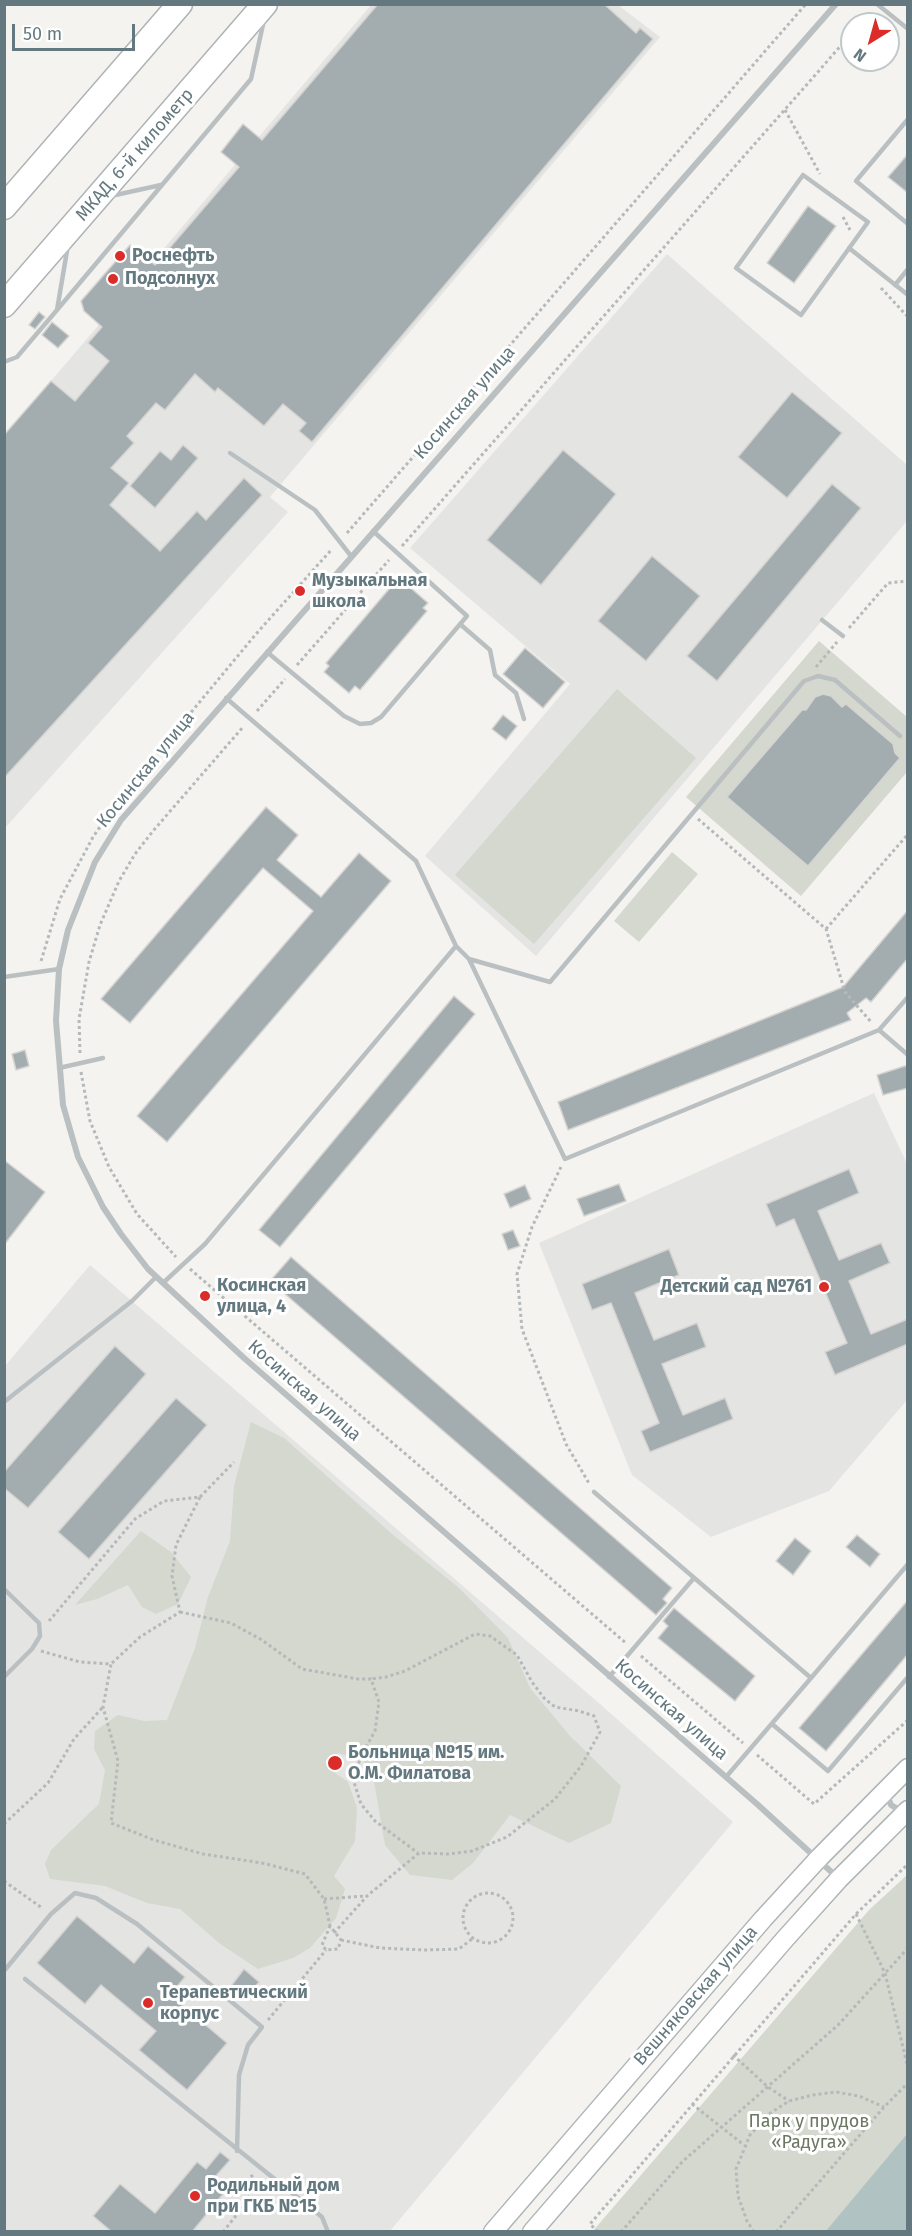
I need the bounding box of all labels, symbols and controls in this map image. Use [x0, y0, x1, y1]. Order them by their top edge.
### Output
scale bar [15, 12, 138, 50]
north arrow [840, 12, 900, 72]
text: 50 m [23, 23, 62, 45]
text: N [850, 44, 870, 66]
street label: МКАД, 6-й километр [71, 84, 199, 226]
place label: Роснефть [132, 245, 214, 267]
marker: Роснефть [113, 249, 127, 263]
place label: Подсолнух [125, 268, 215, 290]
marker: Подсолнух [106, 272, 120, 286]
street label: Косинская улица [410, 342, 520, 464]
place label: Музыкальная школа [312, 570, 428, 612]
marker: Музыкальная школа [293, 584, 307, 598]
street label: Косинская улица [93, 708, 199, 832]
place label: Косинская улица, 4 [217, 1275, 306, 1318]
place label: Детский сад №761 [661, 1276, 812, 1298]
marker: Детский сад №761 [817, 1280, 831, 1294]
marker: Косинская улица, 4 [198, 1289, 212, 1303]
street label: Косинская улица [243, 1336, 365, 1446]
street label: Косинская улица [610, 1655, 732, 1765]
place label: Больница №15 им. О.М. Филатова [348, 1742, 504, 1784]
marker: Больница №15 им. О.М. Филатова [326, 1754, 344, 1772]
street label: Вешняковская улица [630, 1922, 762, 2070]
place label: Терапевтический корпус [160, 1982, 308, 2024]
marker: Терапевтический корпус [141, 1996, 155, 2010]
park label: Парк у прудов «Радуга» [749, 2111, 869, 2154]
place label: Родильный дом при ГКБ №15 [207, 2175, 340, 2218]
marker: Родильный дом при ГКБ №15 [188, 2189, 202, 2203]

